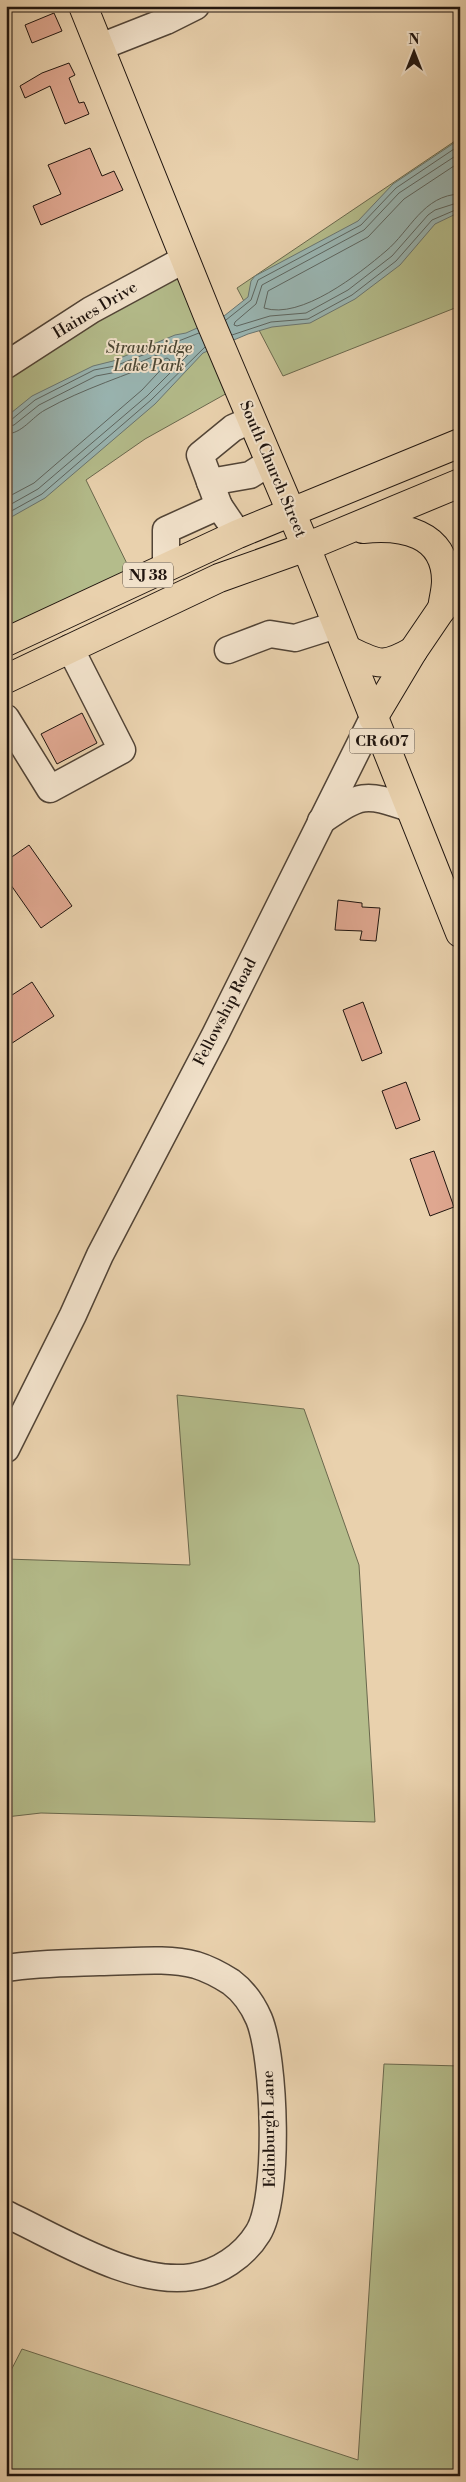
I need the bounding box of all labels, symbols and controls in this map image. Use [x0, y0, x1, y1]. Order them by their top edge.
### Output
north arrow [388, 28, 438, 78]
text: N [408, 31, 420, 49]
street label: Haines Drive [49, 277, 141, 343]
park label: Strawbridge Lake Park [106, 338, 193, 376]
street label: South Church Street [235, 398, 311, 541]
road number: NJ 38 [123, 562, 173, 588]
road number: CR 607 [350, 728, 414, 754]
street label: Fellowship Road [189, 955, 261, 1069]
street label: Edinburgh Lane [258, 2070, 280, 2188]

